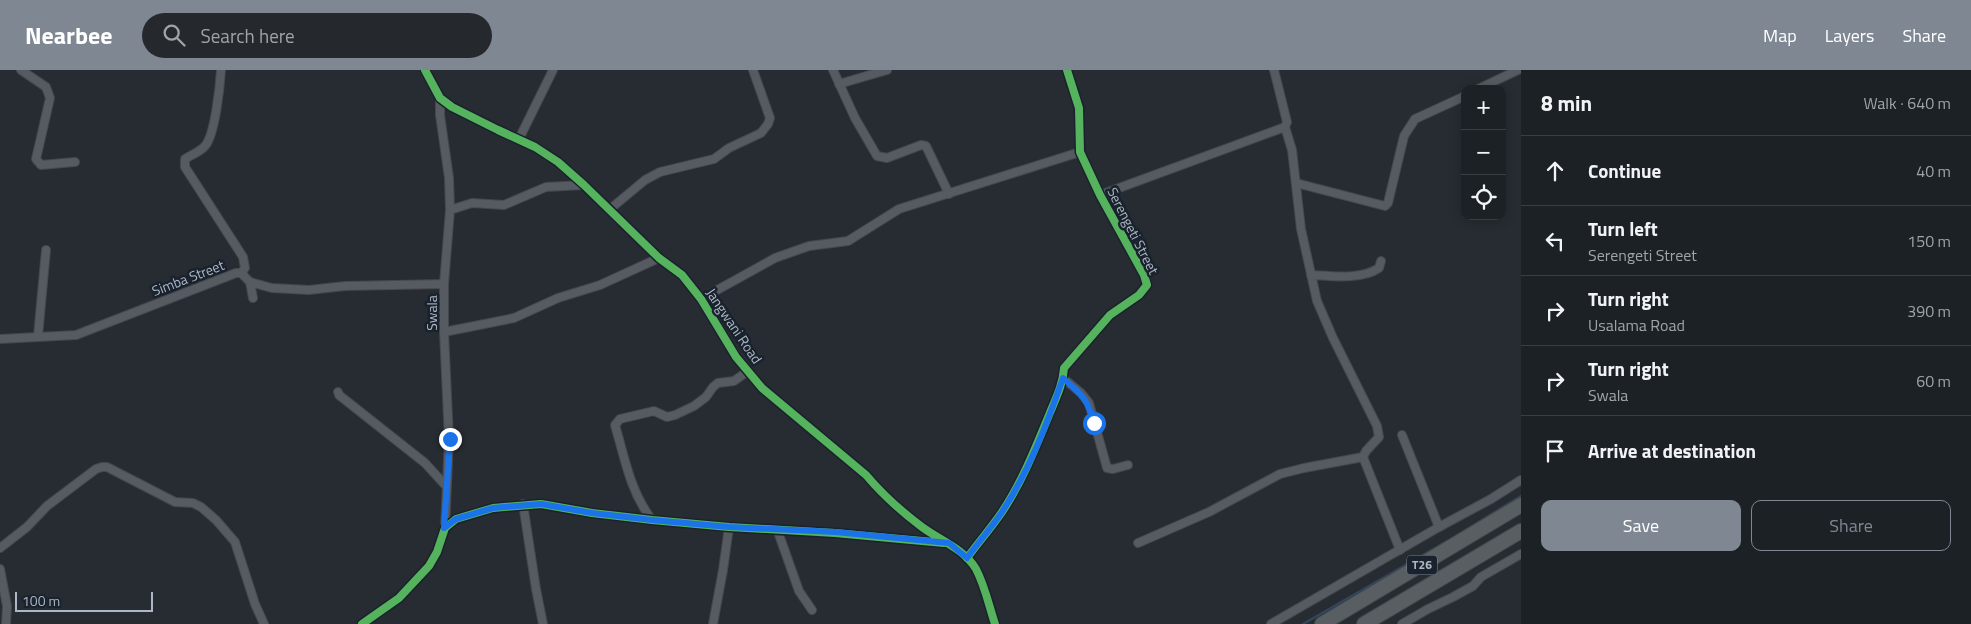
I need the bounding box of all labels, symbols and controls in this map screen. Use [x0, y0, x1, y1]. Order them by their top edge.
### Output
search box [142, 13, 492, 58]
text: Nearbee [25, 17, 112, 53]
icon: search [160, 21, 188, 49]
text: Search here [200, 21, 295, 50]
text: Map [1763, 22, 1797, 49]
text: Layers [1825, 22, 1874, 49]
text: Share [1902, 22, 1946, 49]
map controls [1461, 85, 1506, 220]
button: + [1461, 85, 1506, 130]
text: 8 min [1541, 87, 1592, 119]
text: Walk · 640 m [1863, 91, 1951, 115]
button: − [1461, 130, 1506, 175]
text: Continue [1588, 156, 1661, 185]
icon: ahead [1541, 157, 1569, 185]
text: 40 m [1916, 159, 1951, 183]
button: locate [1461, 175, 1506, 220]
street label: Serengeti Street [1102, 184, 1164, 278]
text: Turn left [1588, 214, 1658, 243]
icon: left [1541, 227, 1569, 255]
text: 150 m [1907, 229, 1951, 253]
text: Serengeti Street [1588, 243, 1697, 267]
street label: Simba Street [149, 254, 227, 301]
street label: Jangwani Road [701, 284, 768, 368]
text: Turn right [1588, 284, 1669, 313]
street label: Swala [421, 295, 442, 331]
icon: right [1541, 297, 1569, 325]
text: 390 m [1907, 299, 1951, 323]
text: Usalama Road [1588, 313, 1685, 337]
text: Turn right [1588, 354, 1669, 383]
icon: right [1541, 367, 1569, 395]
text: 60 m [1916, 369, 1951, 393]
text: Swala [1588, 383, 1628, 407]
route start [1083, 412, 1106, 435]
route end [439, 428, 462, 451]
text: Arrive at destination [1588, 436, 1756, 465]
icon: arrive [1541, 437, 1569, 465]
button: Save [1541, 500, 1741, 551]
button: Share [1751, 500, 1951, 551]
road number: T26 [1407, 556, 1437, 574]
scale bar [15, 589, 152, 612]
text: 100 m [22, 590, 60, 611]

